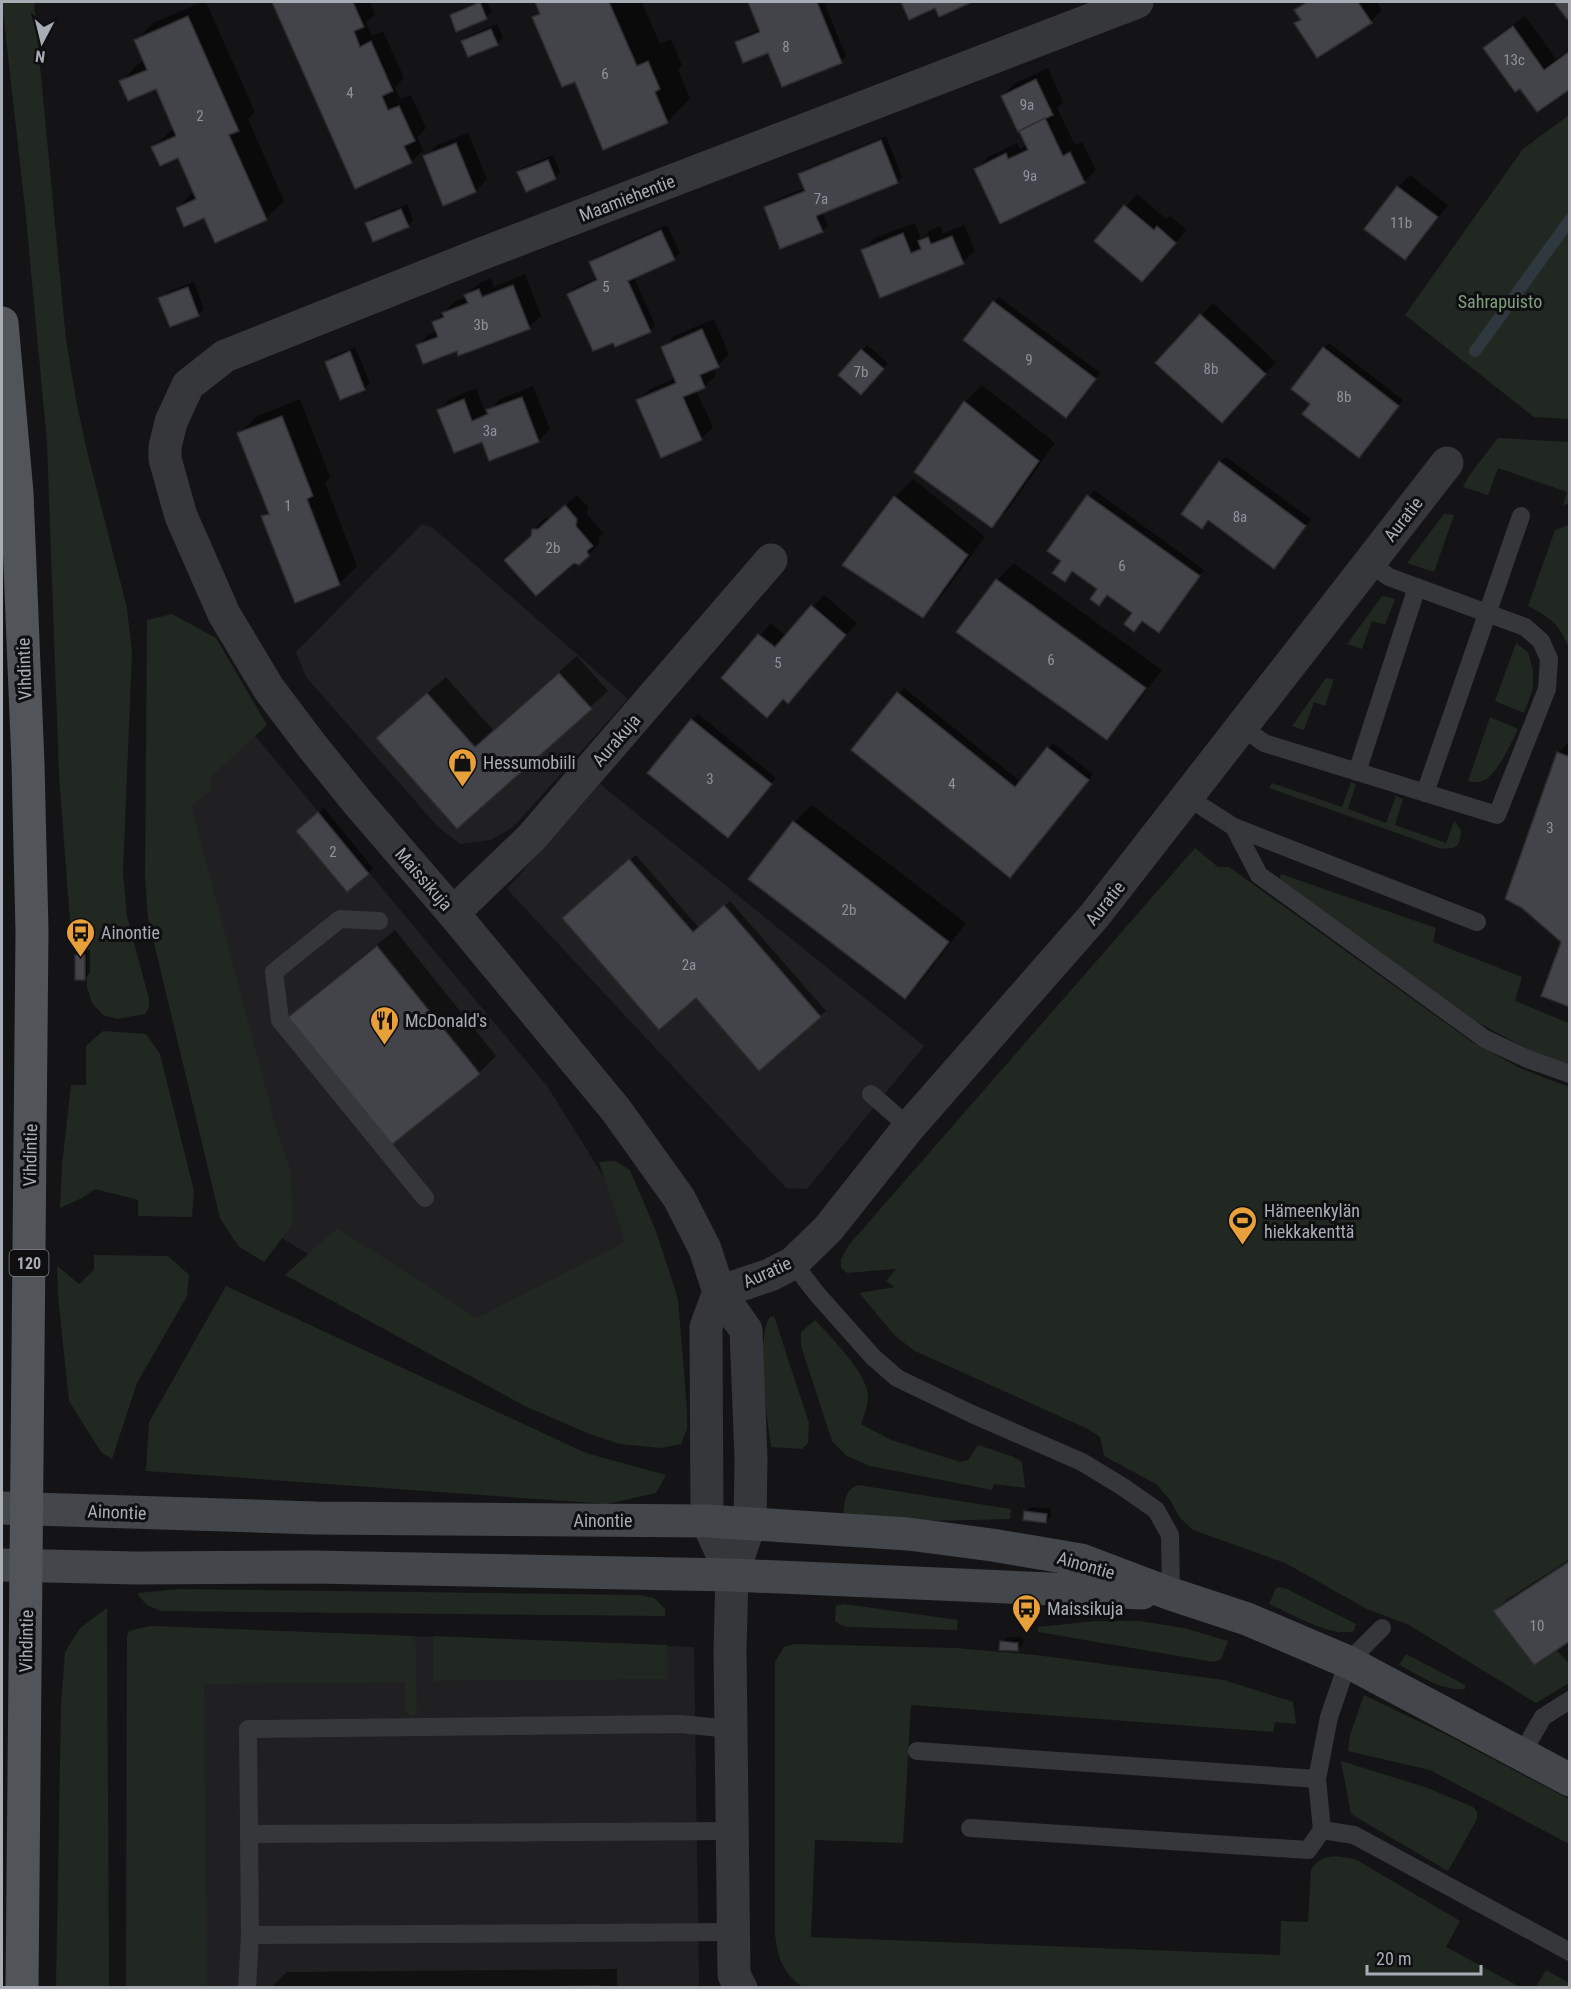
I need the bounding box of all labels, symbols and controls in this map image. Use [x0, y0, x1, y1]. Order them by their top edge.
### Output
north arrow [12, 12, 72, 72]
house number: 8 [782, 38, 790, 56]
text: N [34, 46, 46, 66]
house number: 13c [1503, 51, 1525, 69]
house number: 6 [601, 65, 609, 83]
house number: 4 [346, 84, 354, 102]
house number: 9a [1020, 96, 1034, 114]
house number: 2 [196, 107, 204, 125]
house number: 9a [1023, 167, 1037, 185]
street label: Maamiehentie [576, 170, 678, 226]
house number: 7a [814, 190, 828, 208]
house number: 11b [1390, 214, 1412, 232]
house number: 5 [602, 278, 610, 296]
park label: Sahrapuisto [1458, 291, 1542, 312]
house number: 3b [474, 316, 488, 334]
house number: 9 [1025, 351, 1033, 369]
house number: 8b [1204, 360, 1218, 378]
house number: 7b [854, 363, 868, 381]
house number: 8b [1337, 388, 1351, 406]
house number: 3a [483, 422, 497, 440]
street label: Auratie [1379, 493, 1427, 545]
house number: 1 [284, 497, 292, 515]
house number: 8a [1233, 508, 1247, 526]
house number: 2b [546, 539, 560, 557]
house number: 6 [1118, 557, 1126, 575]
street label: Vihdintie [12, 637, 36, 701]
house number: 6 [1047, 651, 1055, 669]
house number: 5 [774, 654, 782, 672]
street label: Aurakuja [588, 710, 644, 770]
shop icon: Hessumobiili [446, 746, 478, 788]
place label: Hessumobiili [483, 752, 576, 773]
house number: 3 [706, 770, 714, 788]
house number: 4 [948, 775, 956, 793]
house number: 3 [1546, 819, 1554, 837]
house number: 2 [329, 843, 337, 861]
street label: Maissikuja [391, 843, 457, 915]
street label: Auratie [1081, 877, 1129, 929]
house number: 2b [842, 901, 856, 919]
bus stop icon: Ainontie [64, 916, 96, 958]
place label: Ainontie [101, 922, 160, 943]
house number: 2a [682, 956, 696, 974]
restaurant icon: McDonald's [368, 1004, 400, 1046]
place label: McDonald's [405, 1010, 487, 1031]
street label: Vihdintie [19, 1124, 41, 1186]
place label: Hämeenkylän hiekkakenttä [1264, 1200, 1360, 1242]
sports icon: Hämeenkylän hiekkakenttä [1227, 1204, 1259, 1246]
road number: 120 [9, 1250, 48, 1276]
street label: Auratie [740, 1252, 794, 1292]
street label: Ainontie [87, 1500, 147, 1524]
street label: Ainontie [574, 1510, 632, 1531]
street label: Ainontie [1055, 1547, 1117, 1583]
bus stop icon: Maissikuja [1010, 1592, 1042, 1634]
place label: Maissikuja [1047, 1598, 1123, 1619]
street label: Vihdintie [15, 1610, 37, 1672]
house number: 10 [1530, 1617, 1544, 1635]
scale bar [1367, 1938, 1481, 1976]
text: 20 m [1376, 1948, 1411, 1969]

